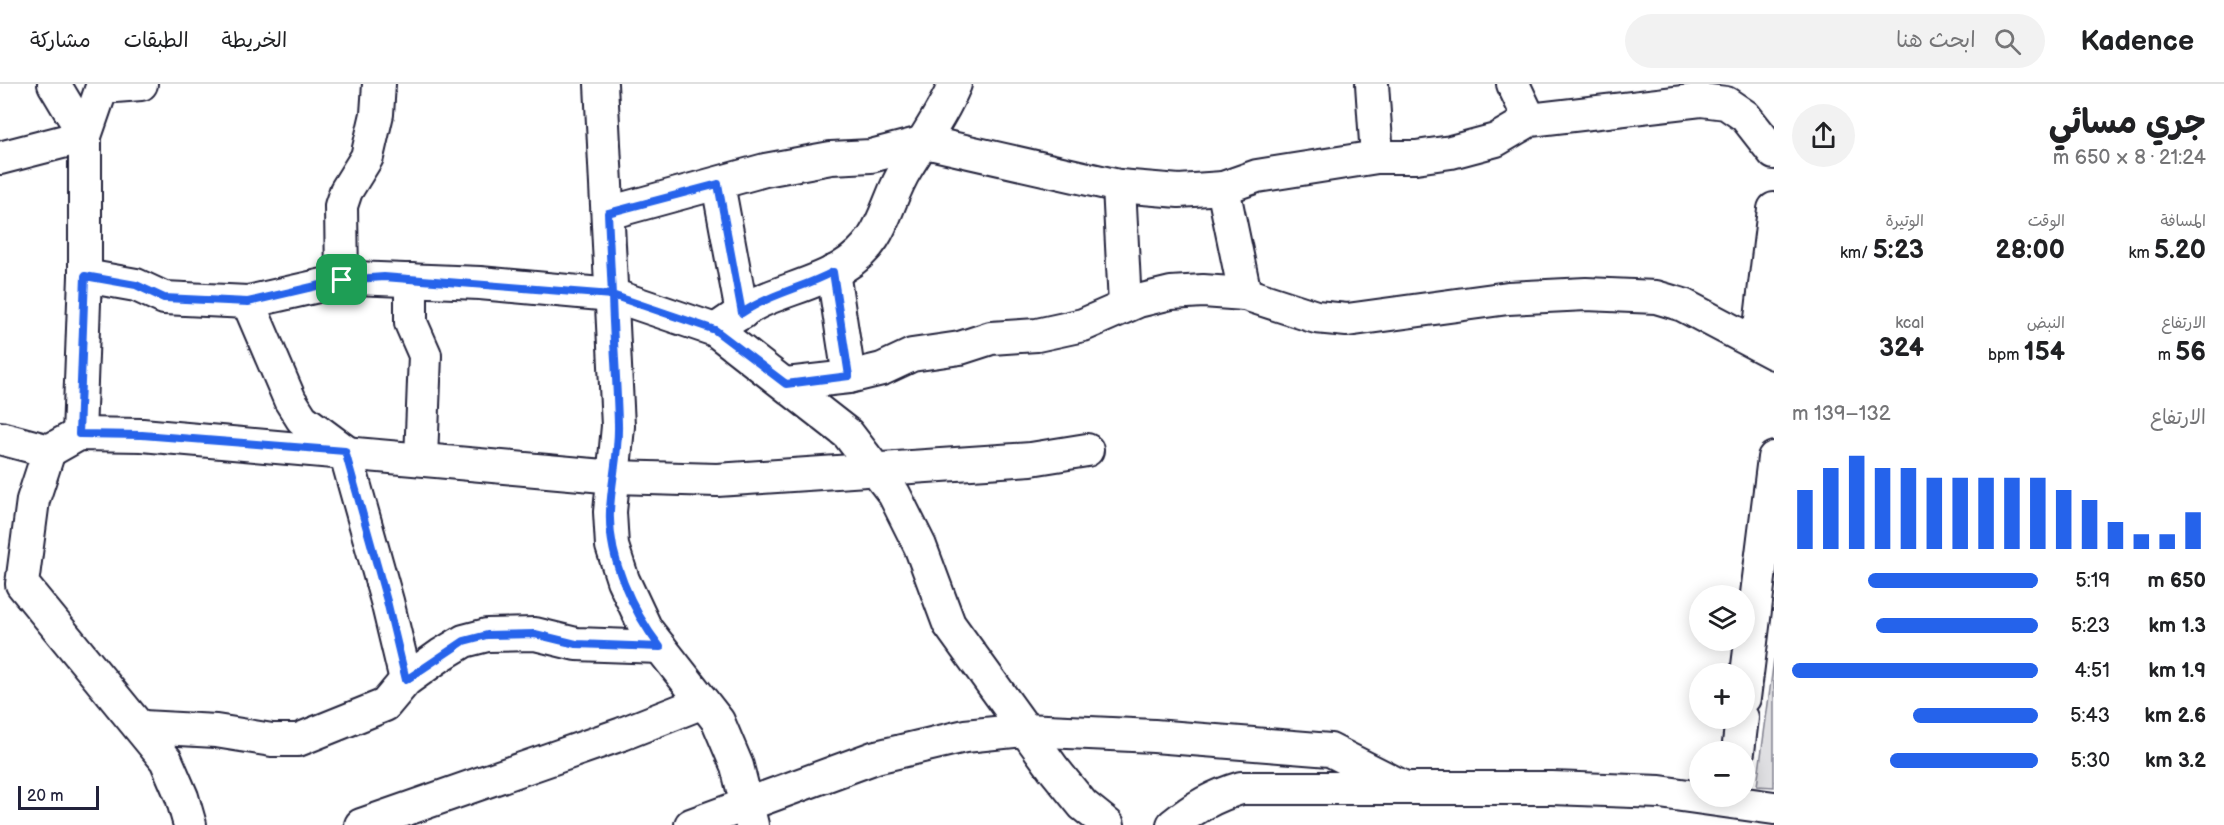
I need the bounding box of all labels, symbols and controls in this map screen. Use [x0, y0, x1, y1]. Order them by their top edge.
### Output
search box [1625, 14, 2045, 68]
icon: search [1991, 25, 2024, 58]
text: Kadence [2081, 25, 2194, 58]
text: ابحث هنا [1896, 27, 1976, 54]
text: مشاركة [30, 28, 91, 53]
text: الطبقات [124, 28, 189, 53]
text: الخريطة [222, 28, 287, 53]
text: جري مسائي [2049, 103, 2206, 143]
button: share [1792, 104, 1855, 167]
text: 21:24 · 8 × 650 m [2053, 146, 2206, 170]
text: الوتيرة [1885, 212, 1924, 231]
text: الوقت [2028, 212, 2065, 231]
text: المسافة [2160, 212, 2206, 231]
text: 5:23 [1873, 235, 1924, 266]
text: 28:00 [1995, 235, 2065, 266]
text: 5.20 [2154, 235, 2206, 266]
text: /km [1840, 244, 1873, 263]
text: km [2129, 244, 2154, 263]
pin [316, 254, 367, 305]
icon: arrive [325, 263, 358, 296]
text: kcal [1895, 314, 1924, 333]
text: النبض [2027, 314, 2065, 333]
text: الارتفاع [2161, 314, 2206, 333]
text: 324 [1879, 333, 1924, 364]
text: 154 [2024, 337, 2065, 368]
text: 56 [2175, 337, 2206, 368]
text: bpm [1988, 346, 2024, 365]
text: m [2158, 346, 2175, 365]
text: 132–139 m [1792, 402, 1891, 426]
text: الارتفاع [2150, 406, 2206, 430]
text: 5:19 [2075, 569, 2110, 593]
text: 650 m [2147, 569, 2206, 593]
map controls [1689, 585, 1755, 807]
button: layers [1689, 585, 1755, 651]
text: 5:23 [2071, 614, 2110, 638]
text: 1.3 km [2149, 614, 2206, 638]
text: 4:51 [2075, 659, 2110, 683]
text: 1.9 km [2149, 659, 2206, 683]
button: + [1689, 663, 1755, 729]
text: 5:43 [2070, 704, 2110, 728]
text: 2.6 km [2145, 704, 2206, 728]
button: − [1689, 741, 1755, 807]
text: 5:30 [2070, 749, 2110, 773]
text: 3.2 km [2145, 749, 2206, 773]
scale bar [18, 783, 99, 810]
text: 20 m [27, 787, 63, 806]

